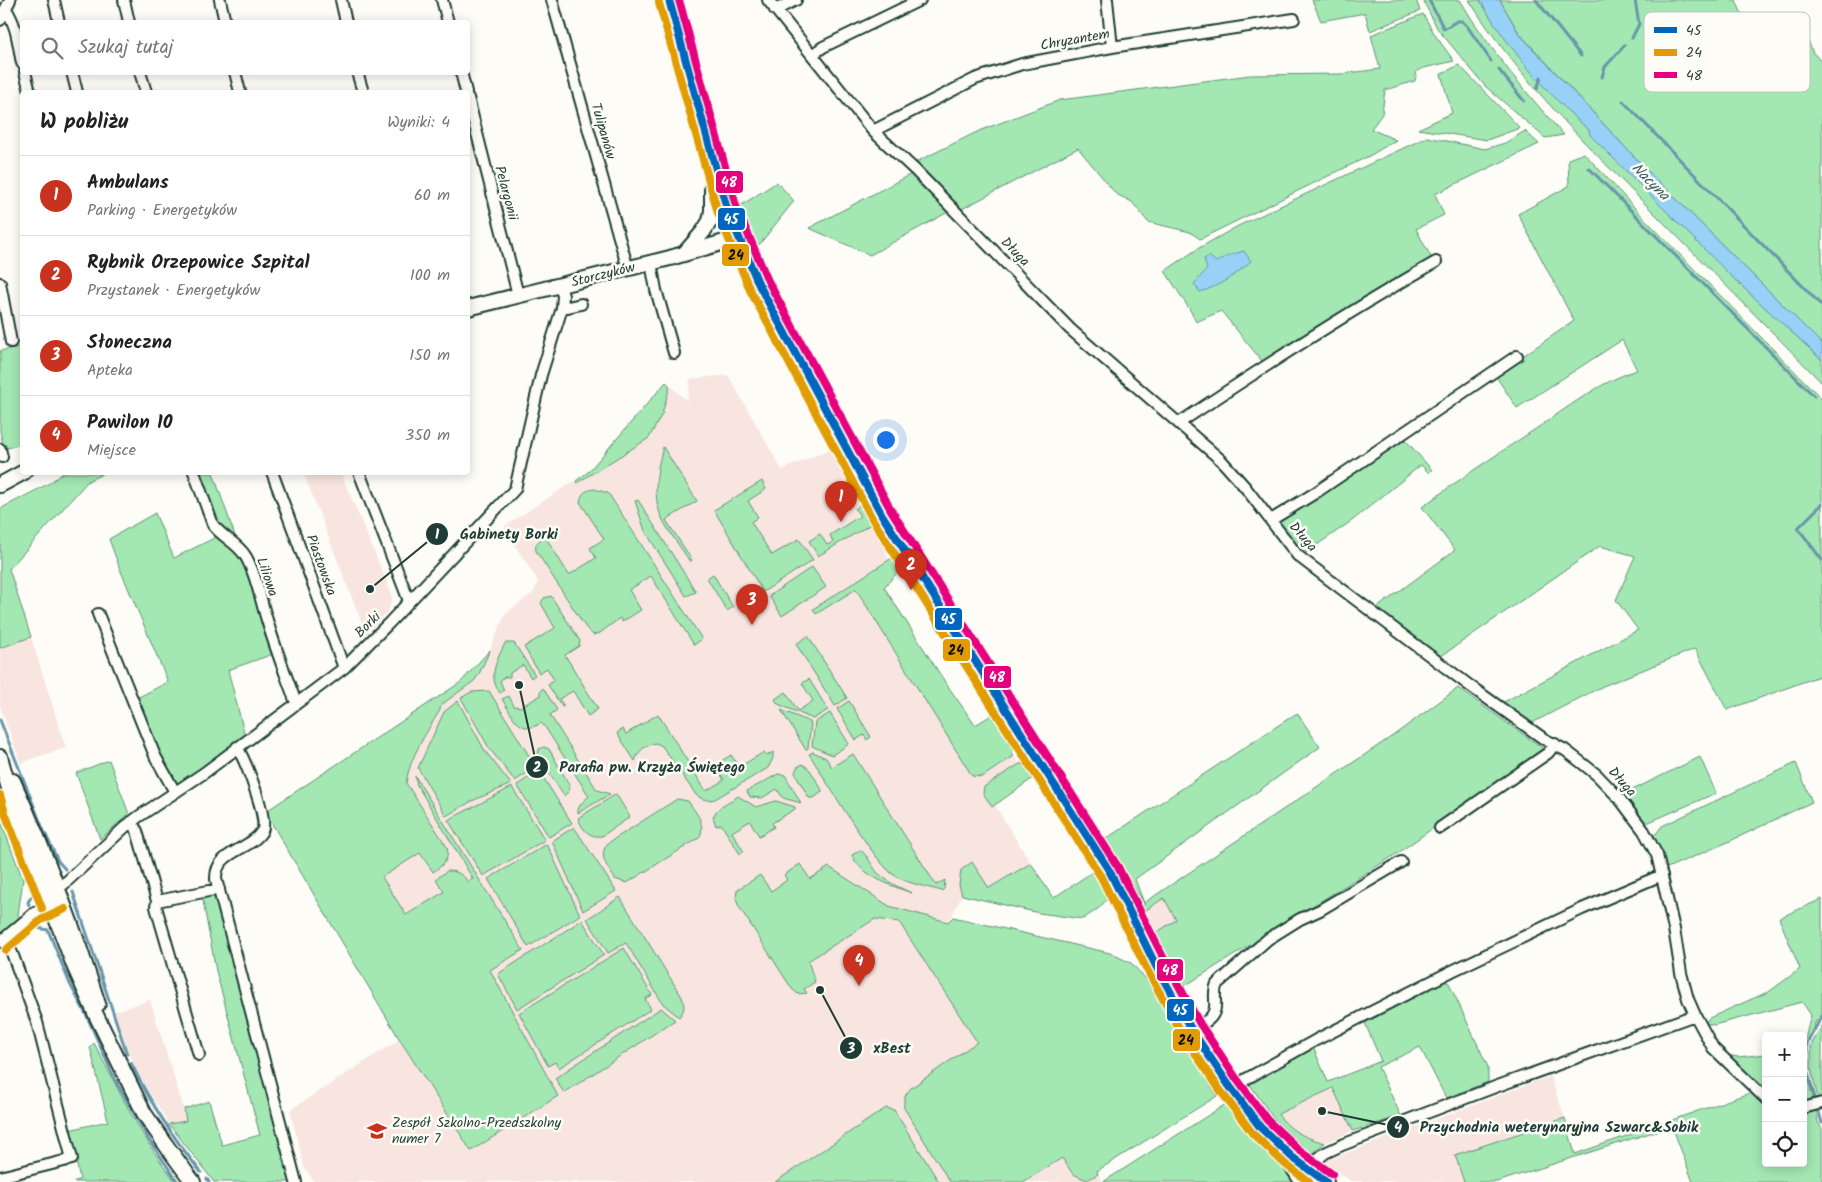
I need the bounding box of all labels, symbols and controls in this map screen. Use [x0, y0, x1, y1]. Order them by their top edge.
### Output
legend [1644, 12, 1810, 92]
search box [20, 20, 470, 75]
text: 45 [1686, 20, 1703, 42]
street label: Chryzantem [1039, 23, 1111, 57]
text: Szukaj tutaj [78, 33, 173, 63]
icon: search [38, 34, 66, 62]
text: 24 [1686, 42, 1702, 64]
text: 48 [1686, 65, 1703, 87]
street label: Tulipanów [585, 100, 622, 162]
text: W pobliżu [40, 106, 128, 139]
text: Wyniki: 4 [387, 110, 450, 135]
water label: Nacyna [1625, 157, 1675, 207]
street label: Pelargonii [488, 163, 524, 223]
text: Ambulans [87, 168, 169, 198]
line badge: 48 [715, 170, 744, 194]
text: 48 [721, 172, 738, 194]
text: 1 [54, 183, 58, 208]
text: 60 m [414, 183, 450, 208]
text: Parking · Energetyków [87, 198, 237, 223]
line badge: 45 [717, 207, 746, 231]
text: 45 [724, 209, 740, 231]
street label: Długa [995, 232, 1035, 272]
line badge: 24 [721, 243, 750, 267]
text: 24 [728, 245, 744, 267]
text: Rybnik Orzepowice Szpital [87, 248, 310, 278]
street label: Storczyków [569, 256, 638, 294]
text: 2 [51, 263, 61, 288]
text: 100 m [410, 263, 450, 288]
text: Przystanek · Energetyków [87, 278, 260, 303]
text: Słoneczna [87, 328, 172, 358]
text: 3 [52, 343, 60, 368]
text: 150 m [409, 343, 450, 368]
text: Apteka [87, 358, 133, 383]
text: Pawilon 10 [87, 408, 173, 438]
text: 4 [52, 423, 60, 448]
text: 350 m [405, 423, 450, 448]
your location [873, 427, 899, 453]
text: Miejsce [87, 438, 136, 463]
pin: 1 [825, 481, 857, 522]
street label: Długa [1284, 517, 1322, 557]
callout: Gabinety Borki [425, 519, 568, 549]
text: 1 [435, 523, 440, 547]
text: Gabinety Borki [460, 523, 559, 547]
street label: Piastowska [300, 531, 342, 599]
pin: 2 [895, 549, 927, 590]
street label: Liliowa [250, 554, 284, 600]
pin: 3 [736, 584, 768, 625]
street label: Borki [350, 606, 387, 643]
line badge: 45 [934, 607, 963, 631]
text: 45 [941, 609, 957, 631]
line badge: 24 [942, 638, 971, 662]
text: 24 [948, 640, 964, 662]
line badge: 48 [983, 665, 1012, 689]
text: 48 [989, 667, 1006, 689]
callout: Parafia pw. Krzyża Świętego [524, 752, 755, 782]
text: 2 [533, 756, 542, 780]
text: Parafia pw. Krzyża Świętego [559, 756, 745, 780]
street label: Długa [1602, 762, 1642, 802]
pin: 4 [843, 945, 875, 986]
line badge: 48 [1156, 958, 1184, 982]
text: 48 [1162, 960, 1179, 982]
line badge: 45 [1166, 998, 1195, 1022]
text: 45 [1173, 1000, 1189, 1022]
line badge: 24 [1172, 1028, 1201, 1052]
text: 24 [1178, 1030, 1194, 1052]
map controls [1762, 1032, 1807, 1167]
button: + [1762, 1032, 1807, 1077]
callout: xBest [838, 1033, 921, 1063]
text: 3 [846, 1037, 855, 1061]
text: xBest [873, 1037, 911, 1061]
button: − [1762, 1077, 1807, 1122]
place label: Zespół Szkolno-Przedszkolny numer 7 [392, 1112, 561, 1150]
callout: Przychodnia weterynaryjna Szwarc&Sobik [1385, 1112, 1708, 1142]
text: 4 [1394, 1116, 1402, 1140]
text: Przychodnia weterynaryjna Szwarc&Sobik [1420, 1116, 1699, 1140]
school or university icon: Zespół Szkolno-Przedszkolny numer 7 [366, 1120, 388, 1142]
button: locate [1762, 1122, 1807, 1167]

